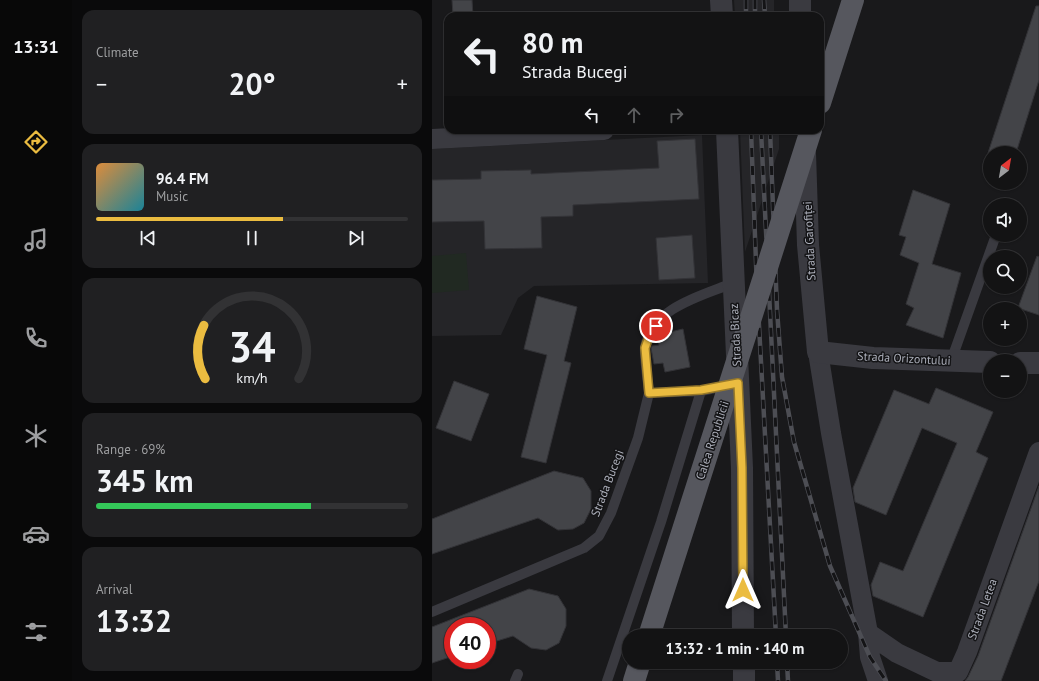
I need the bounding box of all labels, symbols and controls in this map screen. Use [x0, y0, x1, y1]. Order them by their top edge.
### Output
text: 80 m [522, 24, 583, 61]
icon: left [456, 28, 508, 80]
text: 13:31 [13, 35, 59, 58]
text: Climate [96, 44, 139, 61]
text: Strada Bucegi [522, 60, 627, 83]
text: 20° [228, 64, 276, 103]
text: − [96, 70, 107, 98]
text: + [397, 70, 408, 98]
icon: left [581, 104, 603, 126]
icon: ahead [623, 104, 645, 126]
icon: right [665, 104, 687, 126]
icon: directions [22, 128, 50, 156]
north arrow [983, 146, 1027, 190]
map controls [983, 146, 1027, 398]
text: 96.4 FM [156, 169, 209, 188]
text: Music [156, 188, 188, 205]
button: sound [983, 198, 1027, 242]
street label: Strada Garofiței [799, 201, 819, 281]
icon: music [22, 226, 50, 254]
icon: previous [137, 227, 159, 249]
icon: pause [241, 227, 263, 249]
icon: next [345, 227, 367, 249]
button: search [983, 250, 1027, 294]
button: + [983, 302, 1027, 346]
street label: Strada Bicaz [726, 303, 744, 367]
pin [639, 309, 673, 343]
icon: arrive [645, 315, 667, 337]
text: 34 [228, 319, 276, 372]
icon: phone [22, 324, 50, 352]
street label: Strada Orizontului [857, 348, 951, 368]
button: − [983, 354, 1027, 398]
text: km/h [236, 367, 268, 386]
street label: Calea Republicii [692, 399, 732, 481]
icon: climate [22, 422, 50, 450]
text: Range · 69% [96, 441, 165, 458]
street label: Strada Bucegi [587, 447, 627, 519]
text: 345 km [96, 461, 194, 500]
icon: car [22, 520, 50, 548]
position arrow [722, 569, 764, 611]
street label: Strada Letea [964, 576, 1000, 641]
text: Arrival [96, 581, 132, 598]
text: 13:32 [96, 601, 172, 640]
speed limit sign: 40 [444, 617, 496, 669]
icon: filters [22, 618, 50, 646]
text: 13:32 · 1 min · 140 m [666, 639, 804, 658]

